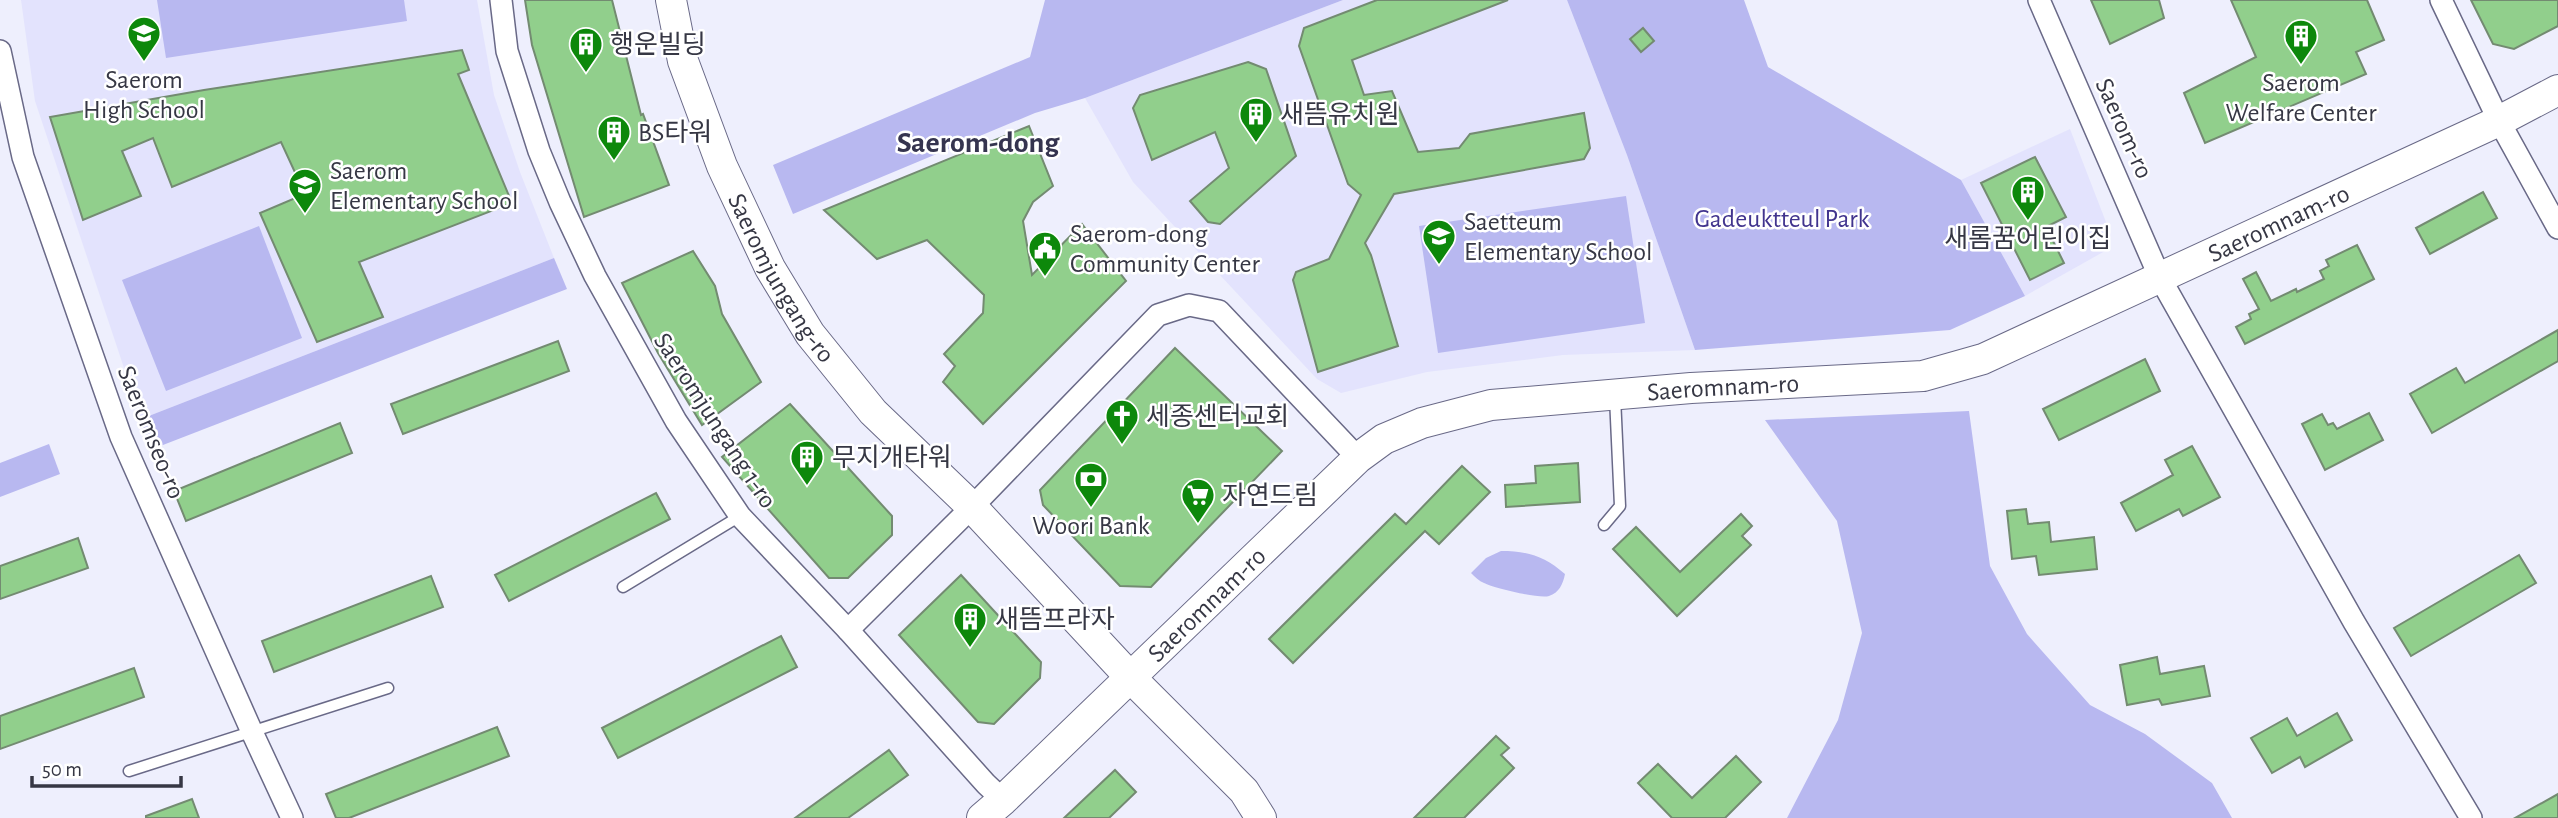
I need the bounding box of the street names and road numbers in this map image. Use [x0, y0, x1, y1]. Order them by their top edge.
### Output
street label: Saerom-ro [2091, 74, 2158, 182]
street label: Saeromnam-ro [2204, 180, 2353, 267]
street label: Saeromjungang-ro [723, 190, 839, 368]
street label: Saeromjungang 1-ro [649, 328, 781, 513]
street label: Saeromseo-ro [113, 362, 190, 503]
street label: Saeromnam-ro [1646, 370, 1800, 406]
street label: Saeromnam-ro [1143, 543, 1271, 667]

